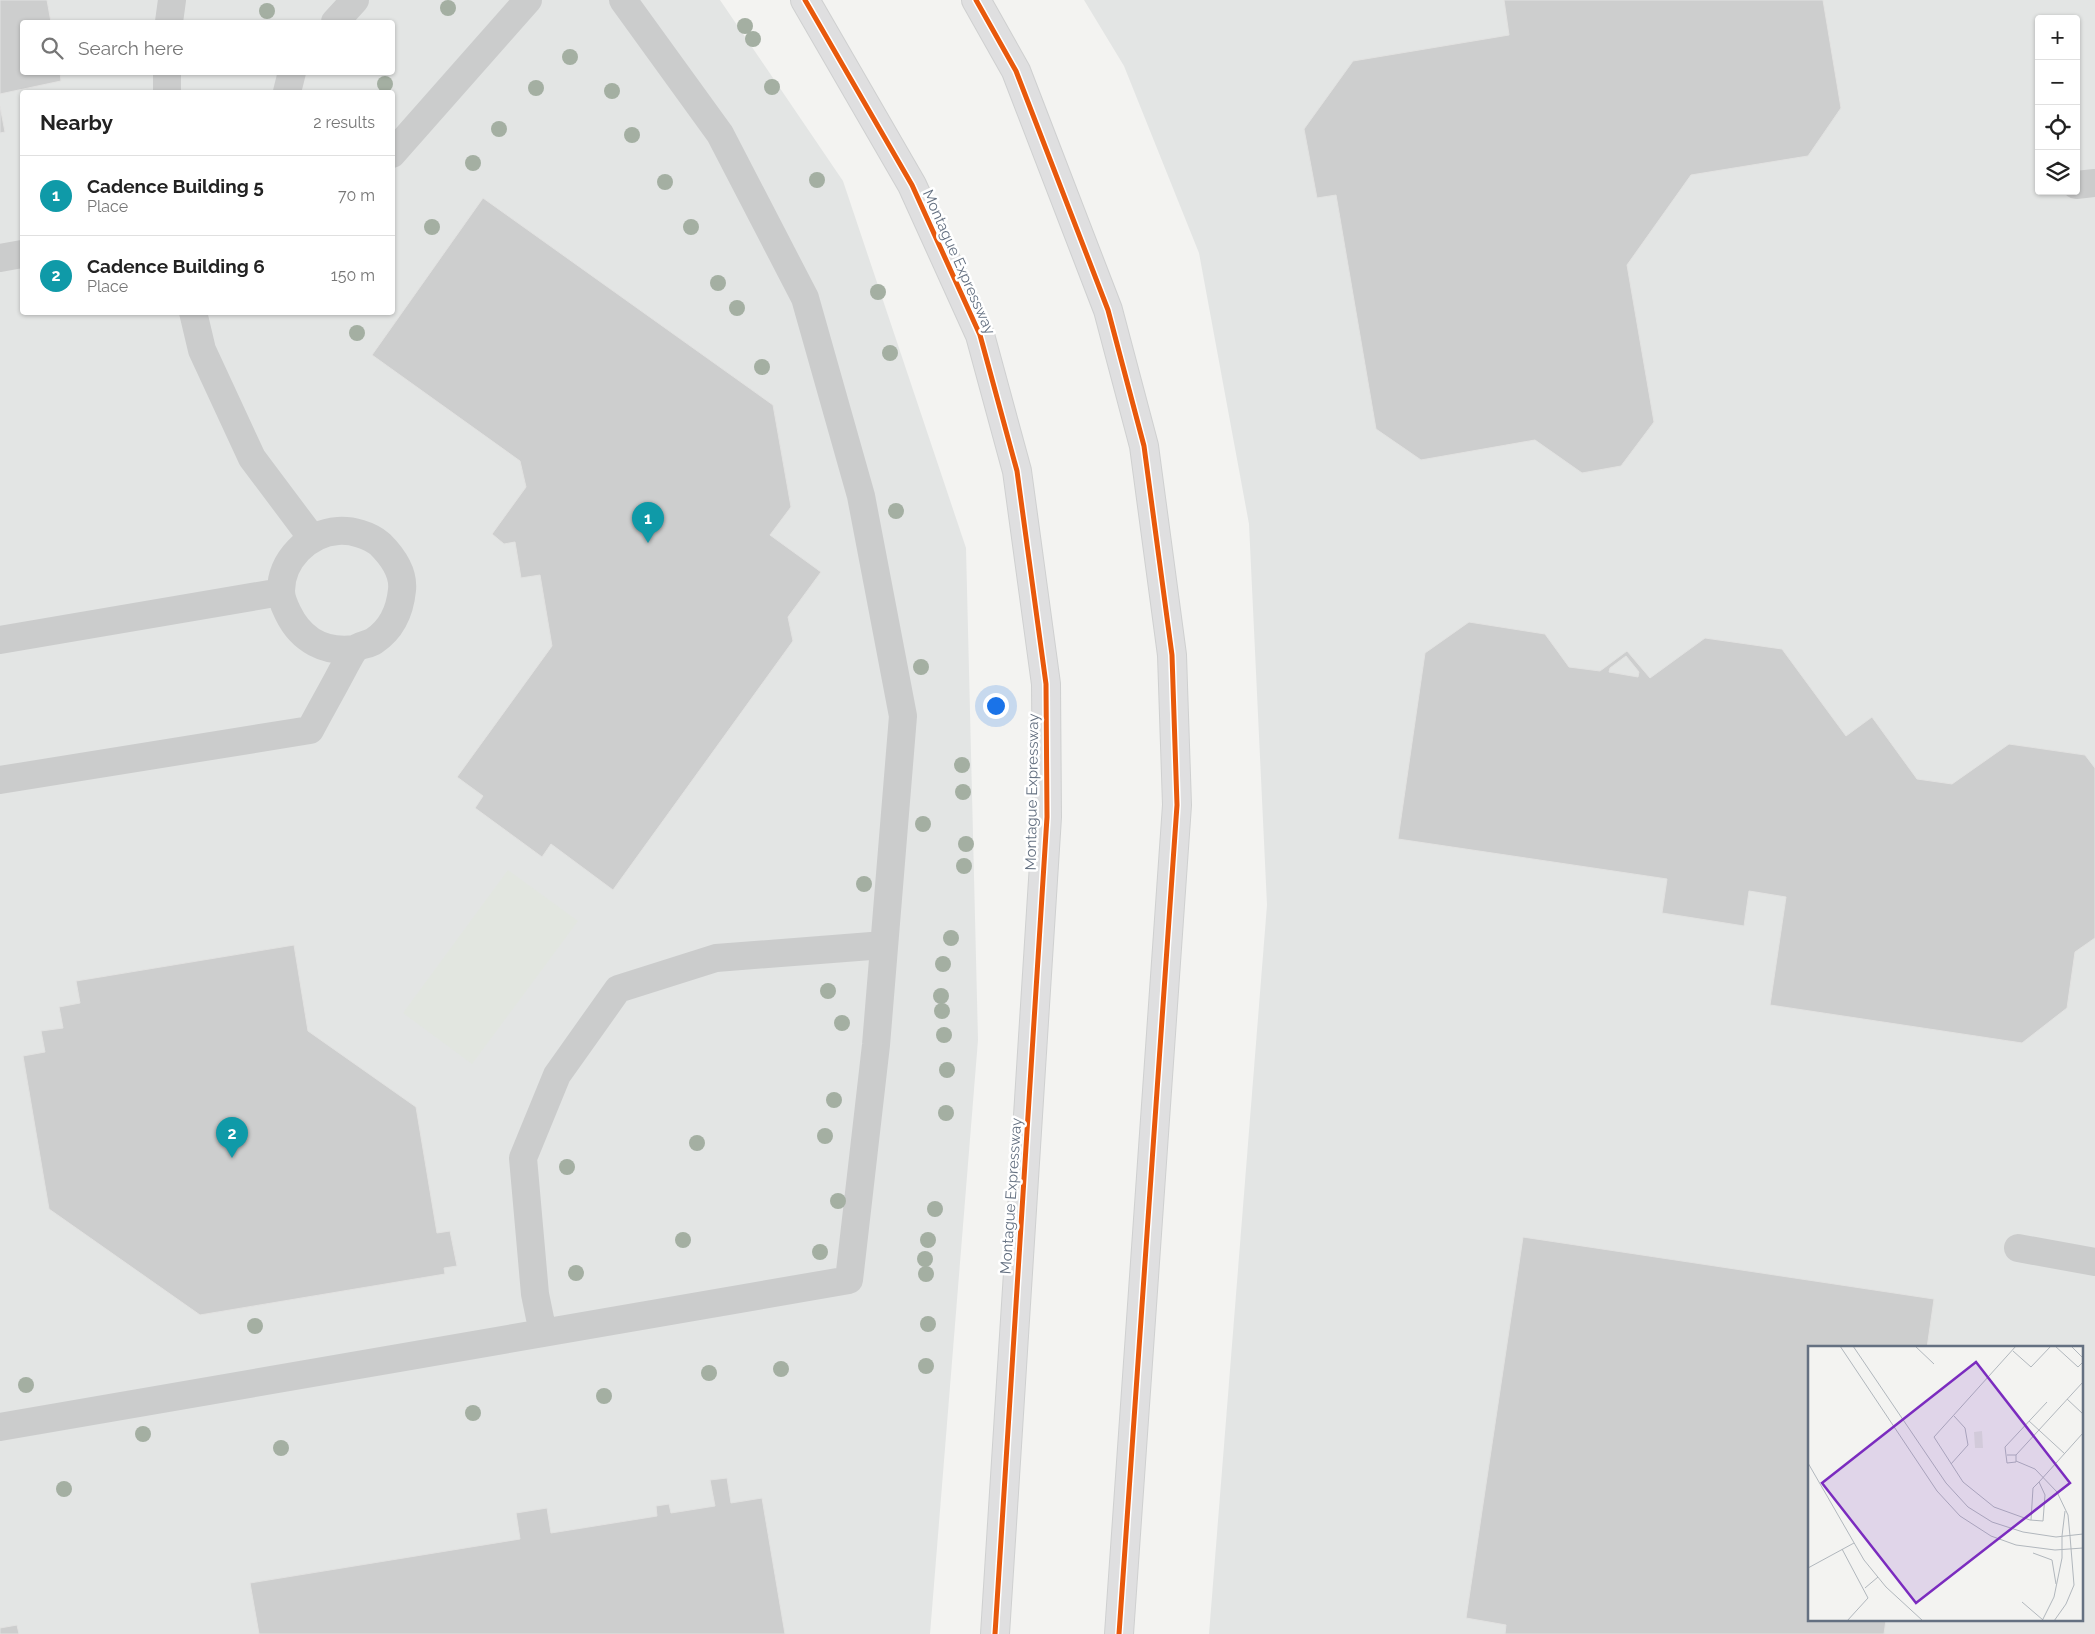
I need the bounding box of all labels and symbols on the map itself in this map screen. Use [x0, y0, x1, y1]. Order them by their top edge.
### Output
street label: Montague Expressway [919, 187, 999, 337]
pin: 1 [632, 502, 664, 543]
your location [983, 693, 1009, 719]
street label: Montague Expressway [1022, 713, 1042, 871]
pin: 2 [216, 1117, 248, 1158]
street label: Montague Expressway [997, 1117, 1025, 1275]
inset map [1808, 1346, 2082, 1622]

